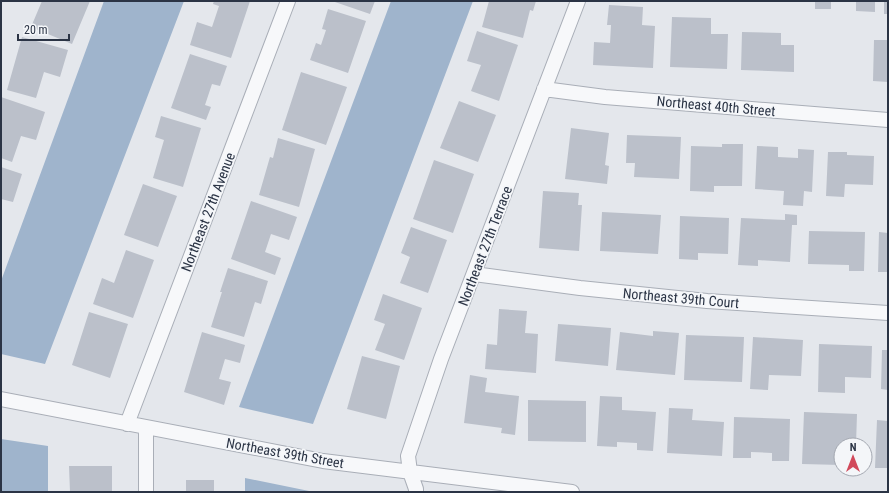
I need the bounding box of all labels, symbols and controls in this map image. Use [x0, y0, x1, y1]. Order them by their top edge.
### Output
scale bar [18, 16, 69, 42]
text: 20 m [24, 23, 48, 37]
street label: Northeast 40th Street [656, 93, 776, 119]
street label: Northeast 27th Avenue [178, 150, 238, 274]
street label: Northeast 27th Terrace [455, 183, 515, 308]
street label: Northeast 39th Court [622, 285, 740, 311]
street label: Northeast 39th Street [225, 435, 345, 471]
north arrow [833, 437, 873, 477]
text: N [850, 441, 857, 454]

